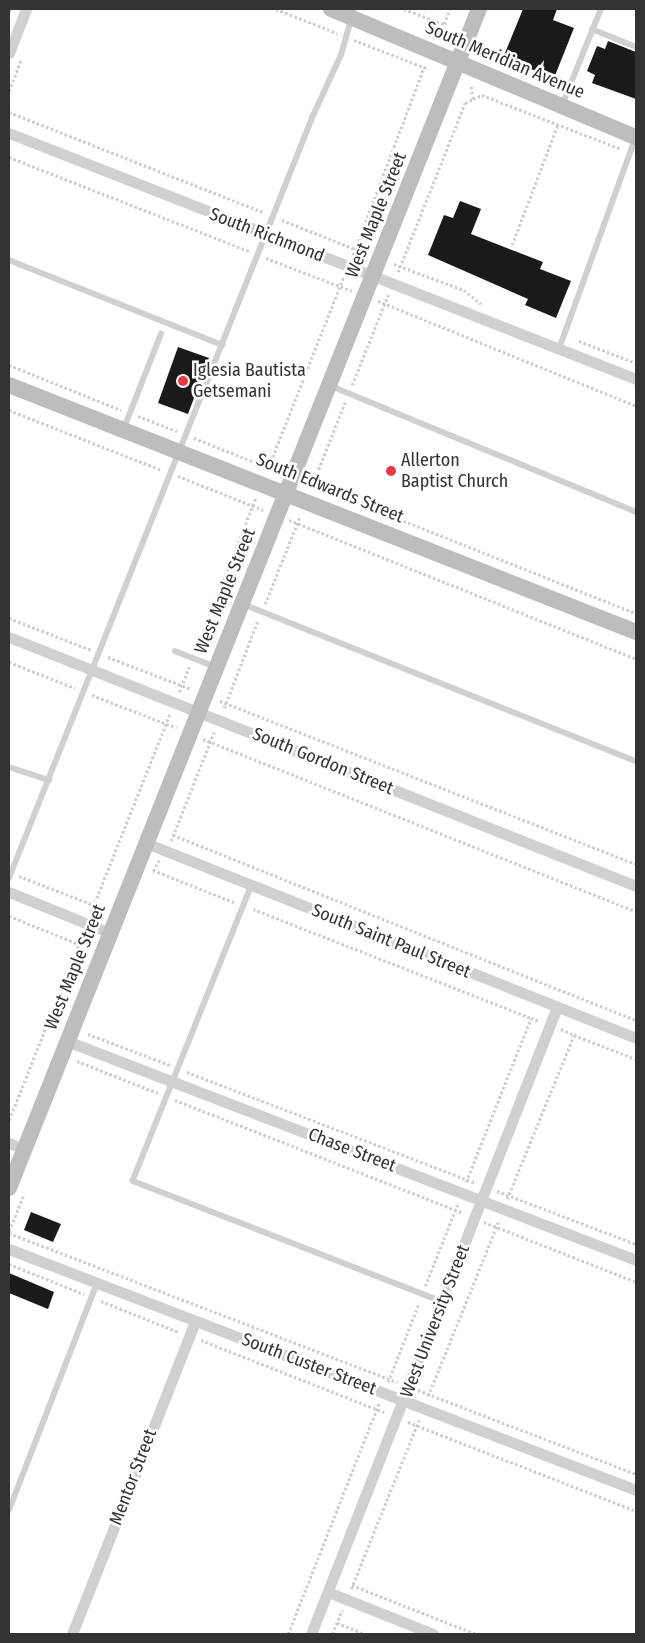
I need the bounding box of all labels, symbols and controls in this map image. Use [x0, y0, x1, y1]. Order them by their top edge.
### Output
street label: South Meridian Avenue [422, 17, 588, 103]
street label: West Maple Street [341, 149, 411, 281]
street label: South Richmond [206, 203, 328, 267]
place label: Iglesia Bautista Getsemani [193, 360, 306, 402]
marker: Iglesia Bautista Getsemani [177, 375, 189, 387]
street label: South Edwards Street [253, 449, 407, 527]
place label: Allerton Baptist Church [401, 450, 508, 492]
marker: Allerton Baptist Church [385, 465, 397, 477]
street label: West Maple Street [190, 525, 260, 657]
street label: South Gordon Street [249, 723, 397, 799]
street label: South Saint Paul Street [308, 899, 474, 983]
street label: West Maple Street [40, 901, 110, 1033]
street label: Chase Street [305, 1123, 399, 1177]
street label: West University Street [396, 1241, 474, 1401]
street label: South Custer Street [239, 1328, 379, 1400]
street label: Mentor Street [105, 1426, 161, 1528]

